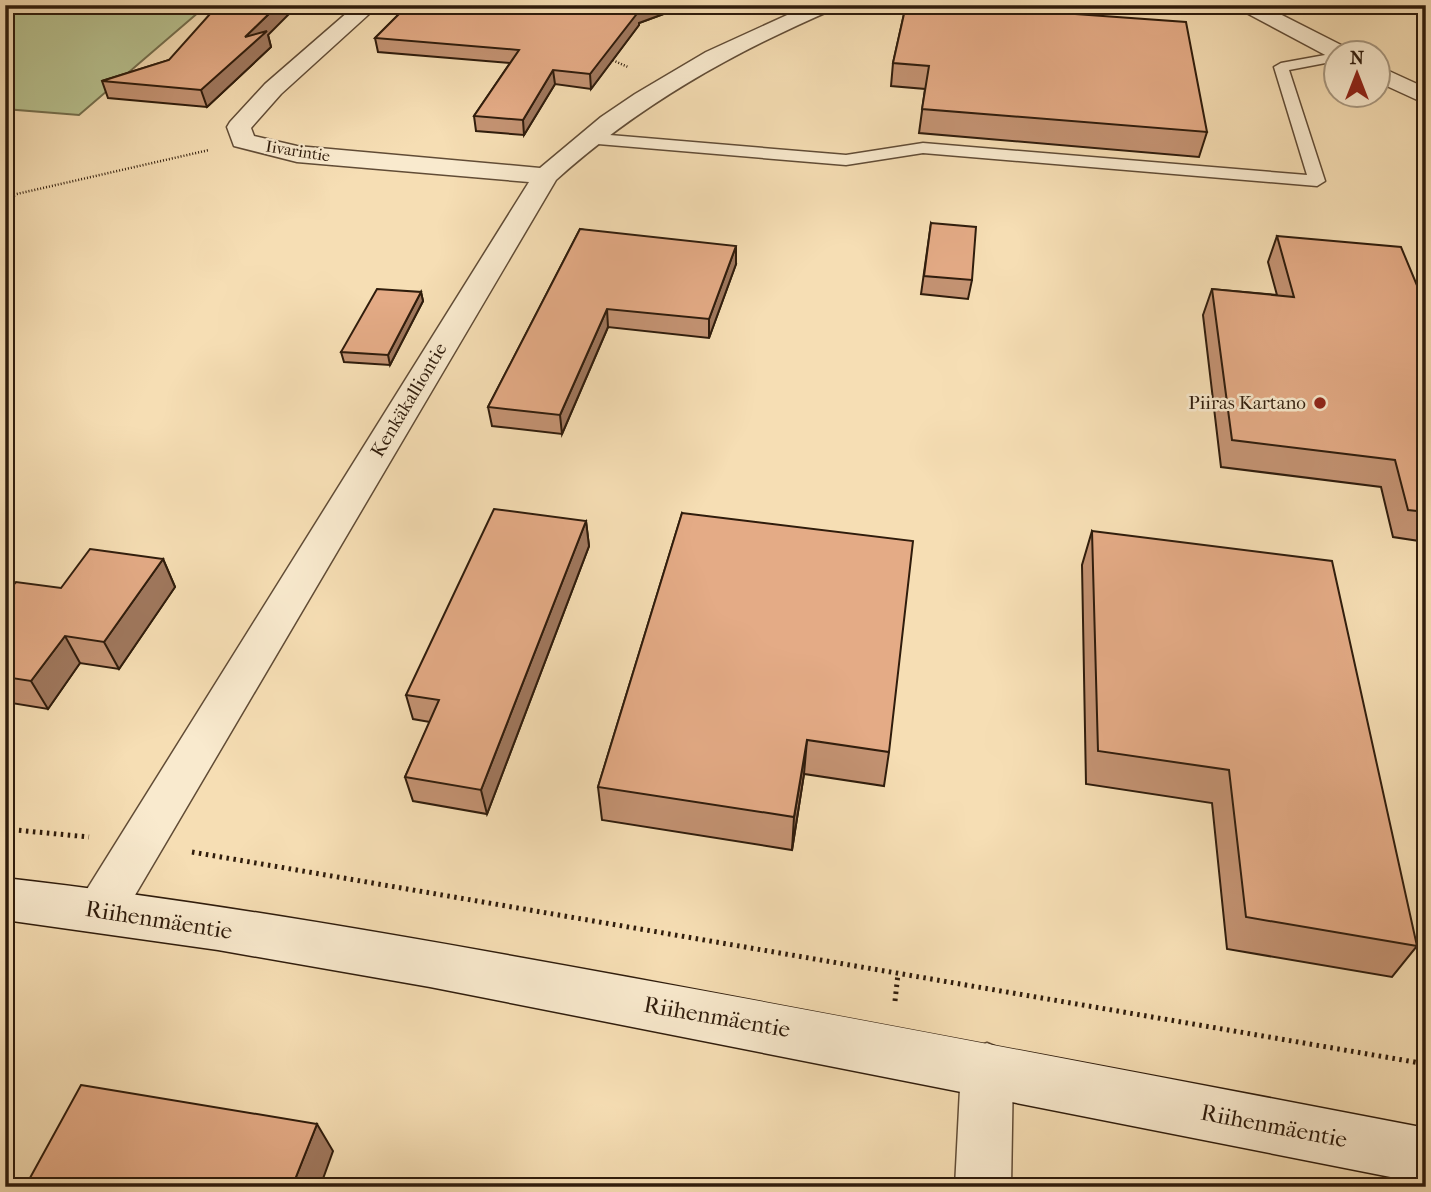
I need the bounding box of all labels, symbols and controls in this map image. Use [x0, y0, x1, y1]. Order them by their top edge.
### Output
north arrow [1322, 38, 1392, 108]
text: N [1350, 47, 1365, 69]
street label: Iivarintie [264, 137, 332, 165]
street label: Kenkäkalliontie [366, 339, 452, 461]
place label: Piiras Kartano [1188, 392, 1306, 414]
marker: Piiras Kartano [1312, 395, 1328, 411]
street label: Riihenmäentie [84, 895, 234, 945]
street label: Riihenmäentie [642, 991, 792, 1043]
street label: Riihenmäentie [1199, 1099, 1349, 1153]

